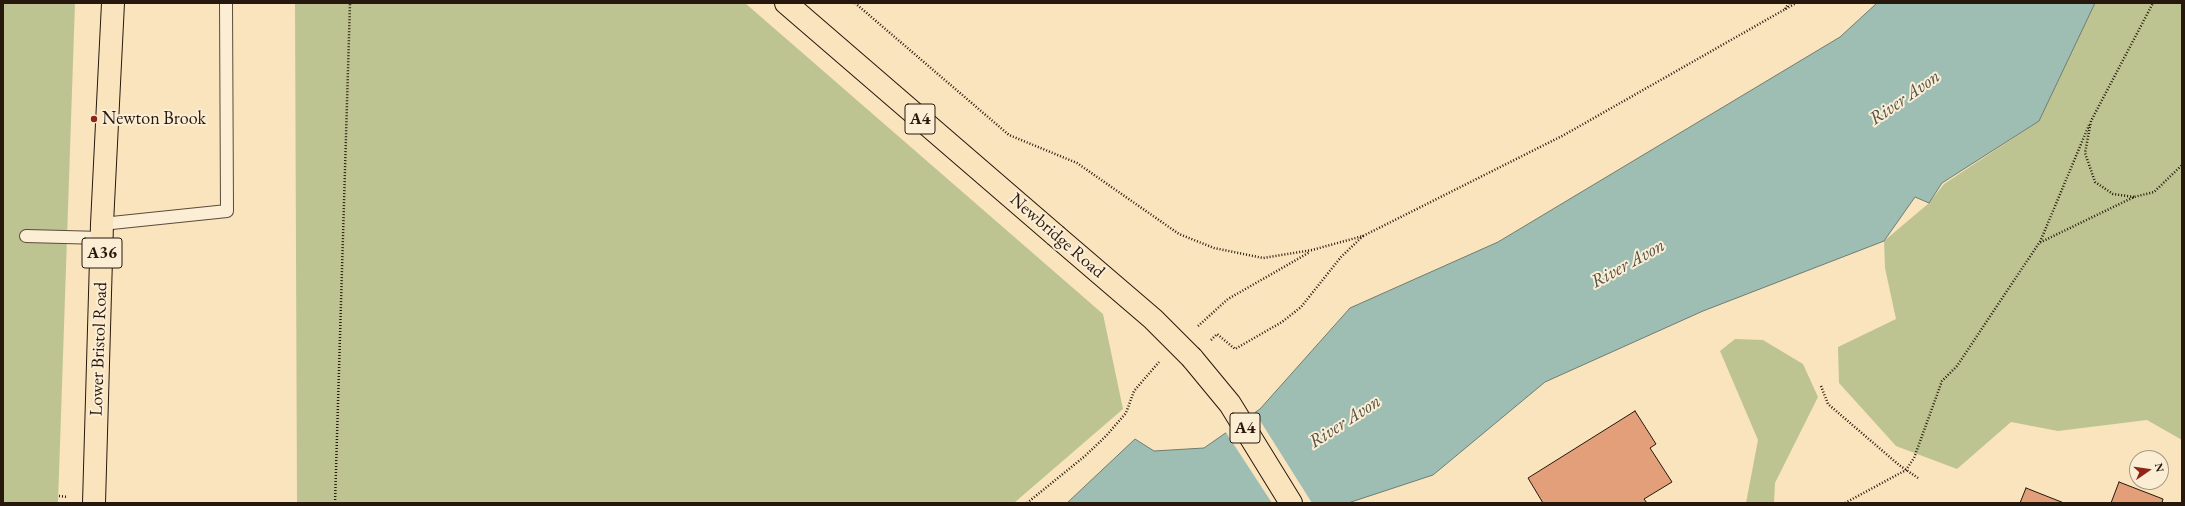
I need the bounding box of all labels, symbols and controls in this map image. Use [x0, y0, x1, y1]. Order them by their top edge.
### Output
water label: River Avon [1865, 65, 1945, 131]
road number: A4 [905, 104, 935, 134]
place label: Newton Brook [102, 108, 206, 130]
marker: Newton Brook [89, 114, 99, 124]
street label: Newbridge Road [1005, 189, 1109, 283]
water label: River Avon [1587, 234, 1669, 294]
road number: A36 [82, 238, 122, 268]
street label: Lower Bristol Road [86, 281, 112, 417]
water label: River Avon [1305, 390, 1385, 454]
road number: A4 [1230, 413, 1260, 443]
north arrow [2129, 450, 2169, 490]
text: N [2152, 462, 2168, 473]

